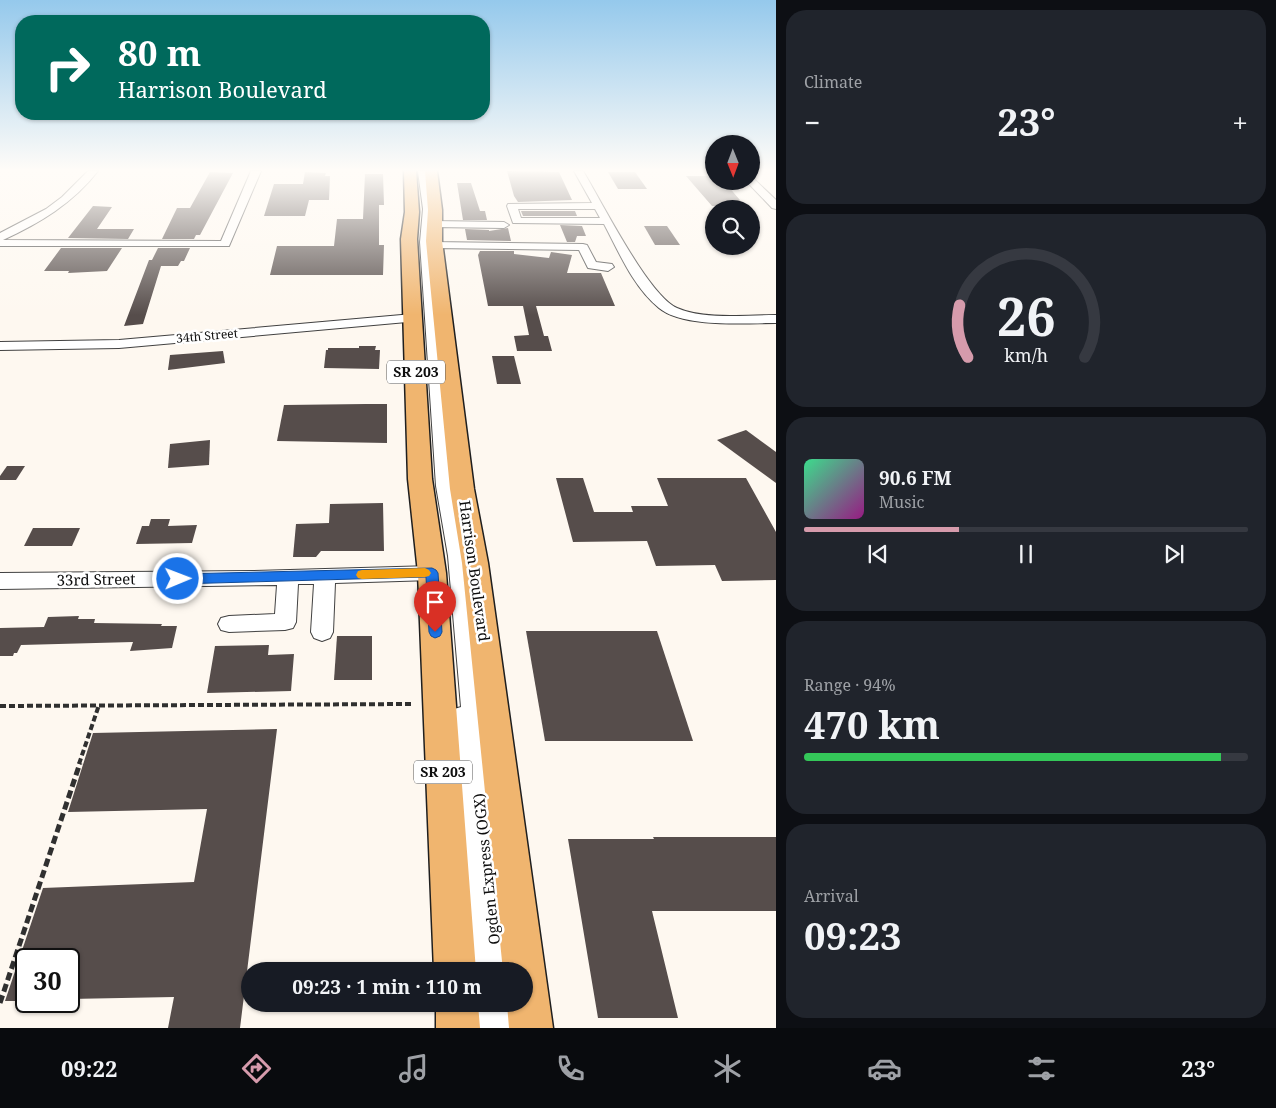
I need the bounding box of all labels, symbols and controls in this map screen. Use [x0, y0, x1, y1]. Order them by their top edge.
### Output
text: 80 m [118, 29, 201, 76]
icon: right [35, 35, 100, 100]
text: Climate [804, 71, 862, 93]
text: Harrison Boulevard [118, 74, 327, 104]
text: 23° [997, 95, 1055, 147]
text: − [804, 103, 820, 141]
text: + [1232, 103, 1248, 141]
north arrow [705, 135, 760, 190]
map controls [705, 135, 760, 255]
button: search [705, 200, 760, 255]
text: 26 [997, 280, 1055, 351]
street label: 34th Street [175, 324, 239, 347]
text: km/h [1004, 343, 1048, 367]
road number: SR 203 [387, 361, 445, 384]
text: 90.6 FM [879, 465, 952, 491]
text: Music [879, 491, 924, 513]
street label: Harrison Boulevard [455, 499, 495, 643]
icon: previous [864, 540, 892, 568]
icon: pause [1012, 540, 1040, 568]
icon: next [1160, 540, 1188, 568]
position arrow [151, 552, 203, 604]
street label: 33rd Street [56, 568, 136, 590]
pin [414, 581, 456, 632]
icon: arrive [421, 588, 449, 616]
text: Range · 94% [804, 674, 896, 696]
text: 470 km [804, 698, 940, 750]
road number: SR 203 [414, 760, 472, 784]
street label: Ogden Express (OGX) [468, 793, 504, 946]
text: Arrival [804, 885, 859, 907]
text: 09:23 [804, 909, 901, 961]
speed limit sign: 30 [15, 948, 80, 1013]
text: 09:23 · 1 min · 110 m [292, 974, 482, 1000]
icon: directions [239, 1051, 274, 1086]
icon: music [396, 1051, 431, 1086]
icon: phone [553, 1051, 588, 1086]
icon: climate [710, 1051, 745, 1086]
icon: car [867, 1051, 902, 1086]
icon: filters [1024, 1051, 1059, 1086]
text: 09:22 [61, 1053, 117, 1083]
text: 23° [1181, 1053, 1215, 1083]

